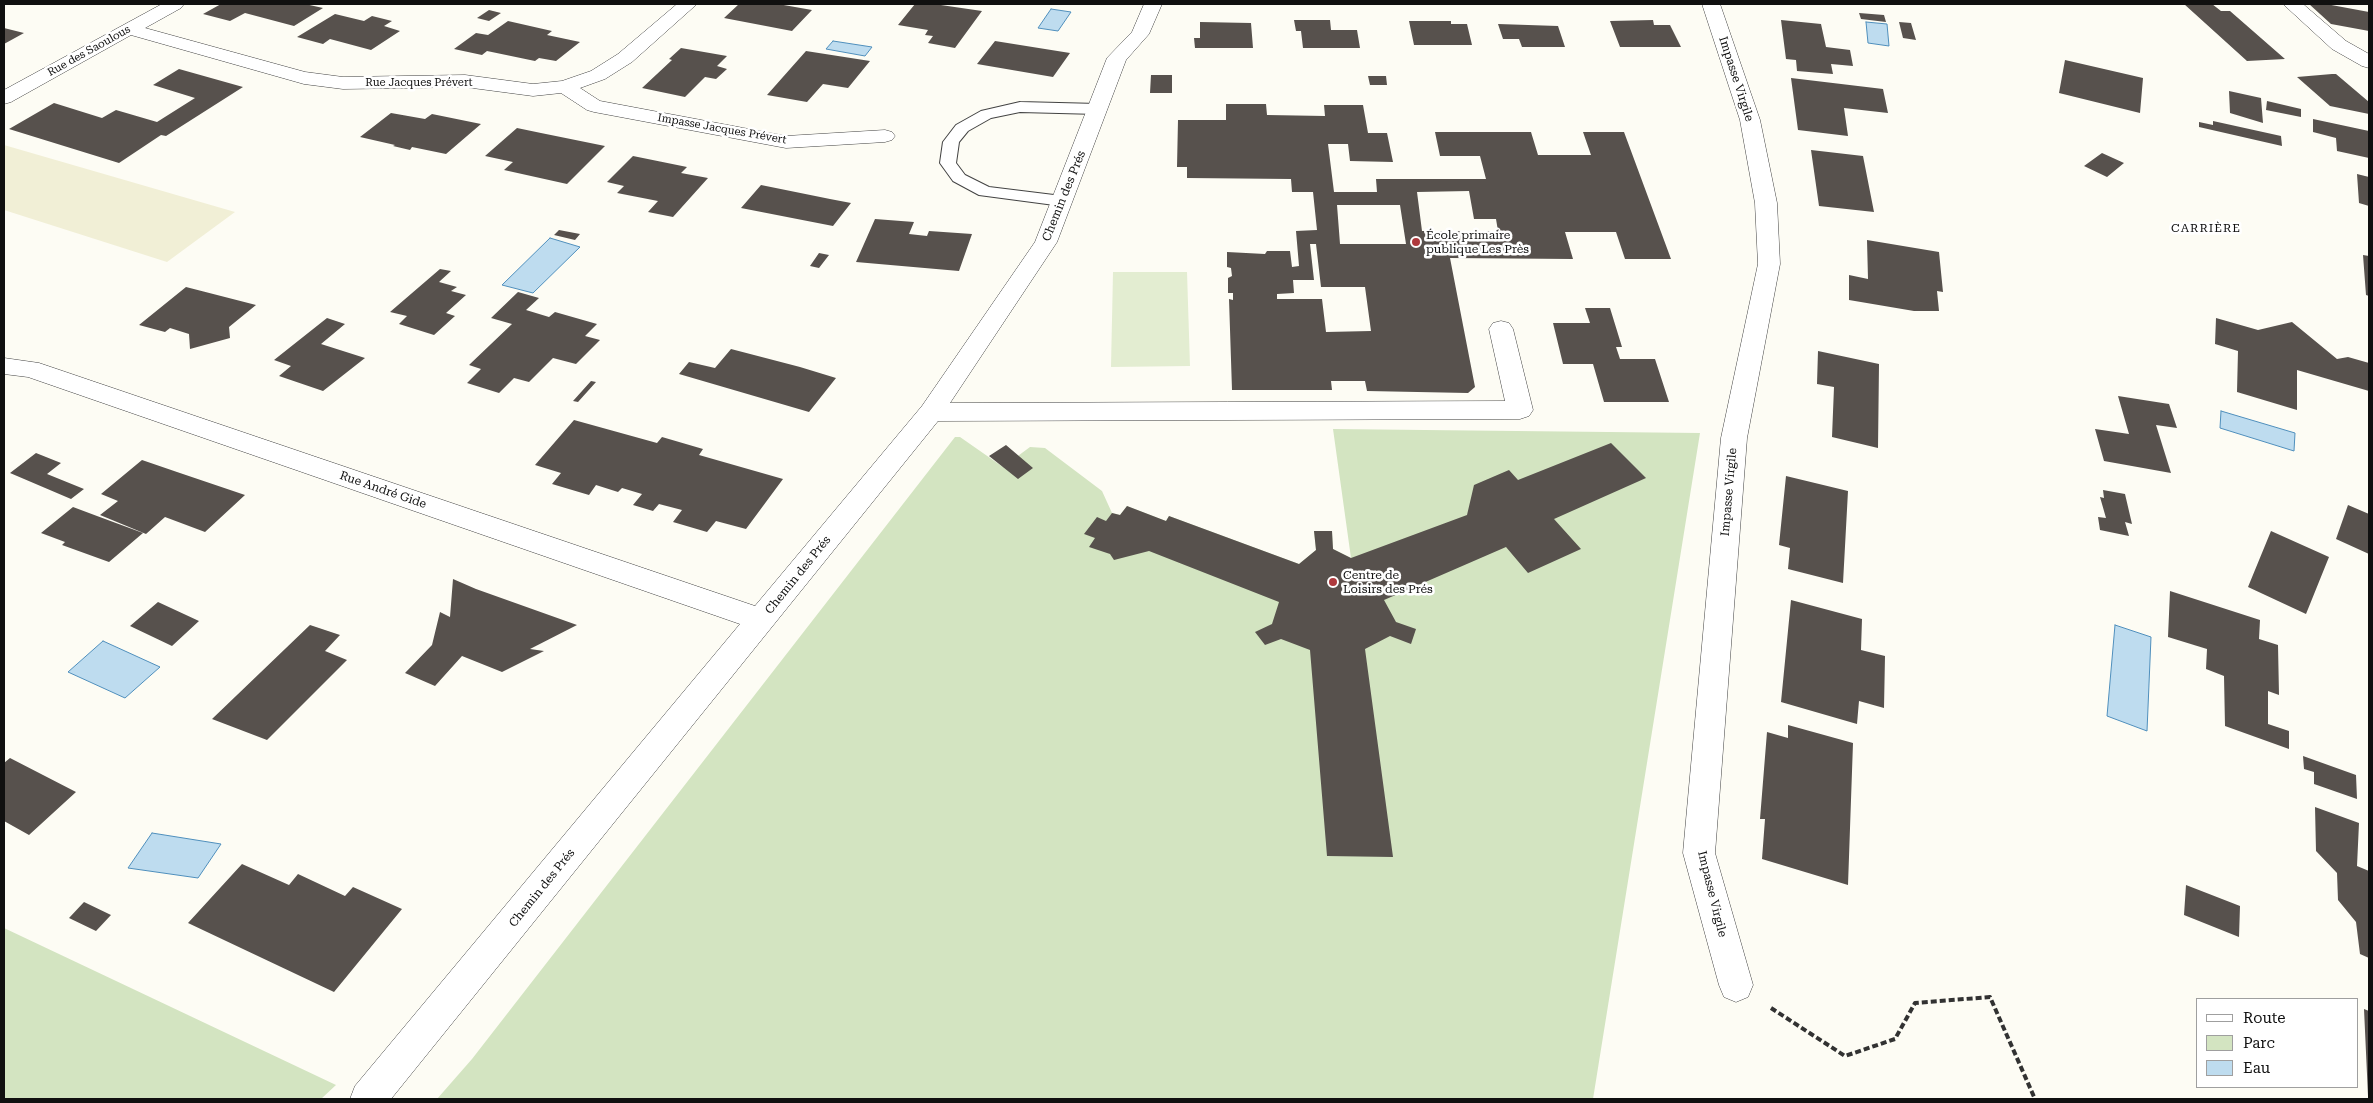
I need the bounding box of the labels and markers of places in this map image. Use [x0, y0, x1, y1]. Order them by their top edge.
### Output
place label: École primaire publique Les Près [1426, 228, 1529, 256]
marker: École primaire publique Les Près [1410, 236, 1422, 248]
place label: Centre de Loisirs des Prés [1343, 568, 1433, 596]
marker: Centre de Loisirs des Prés [1327, 576, 1339, 588]

